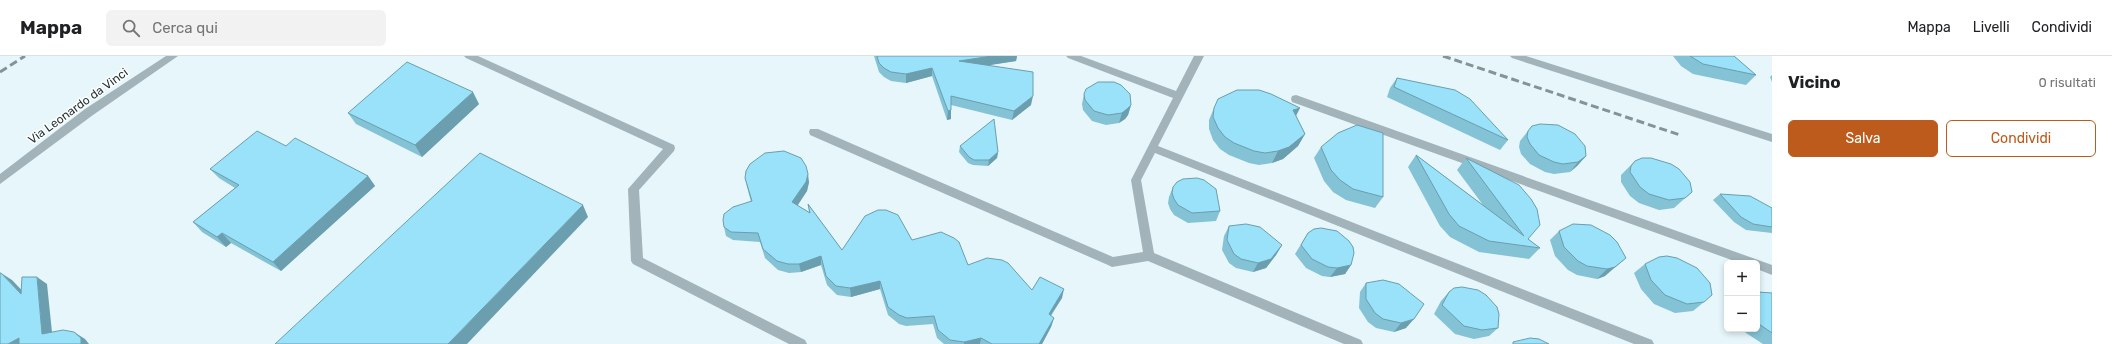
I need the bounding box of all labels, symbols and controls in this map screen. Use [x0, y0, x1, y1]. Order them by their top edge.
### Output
search box [106, 10, 386, 46]
text: Mappa [20, 16, 82, 39]
icon: search [120, 17, 142, 39]
text: Cerca qui [152, 19, 218, 37]
text: Mappa [1907, 19, 1951, 36]
text: Livelli [1973, 19, 2010, 36]
text: Condividi [2032, 19, 2092, 36]
street label: Via Leonardo da Vinci [25, 65, 131, 147]
text: Vicino [1788, 72, 1841, 92]
text: 0 risultati [2038, 75, 2096, 90]
button: Salva [1788, 120, 1938, 157]
button: Condividi [1946, 120, 2096, 157]
map controls [1724, 260, 1760, 332]
button: + [1724, 260, 1760, 296]
button: − [1724, 296, 1760, 332]

